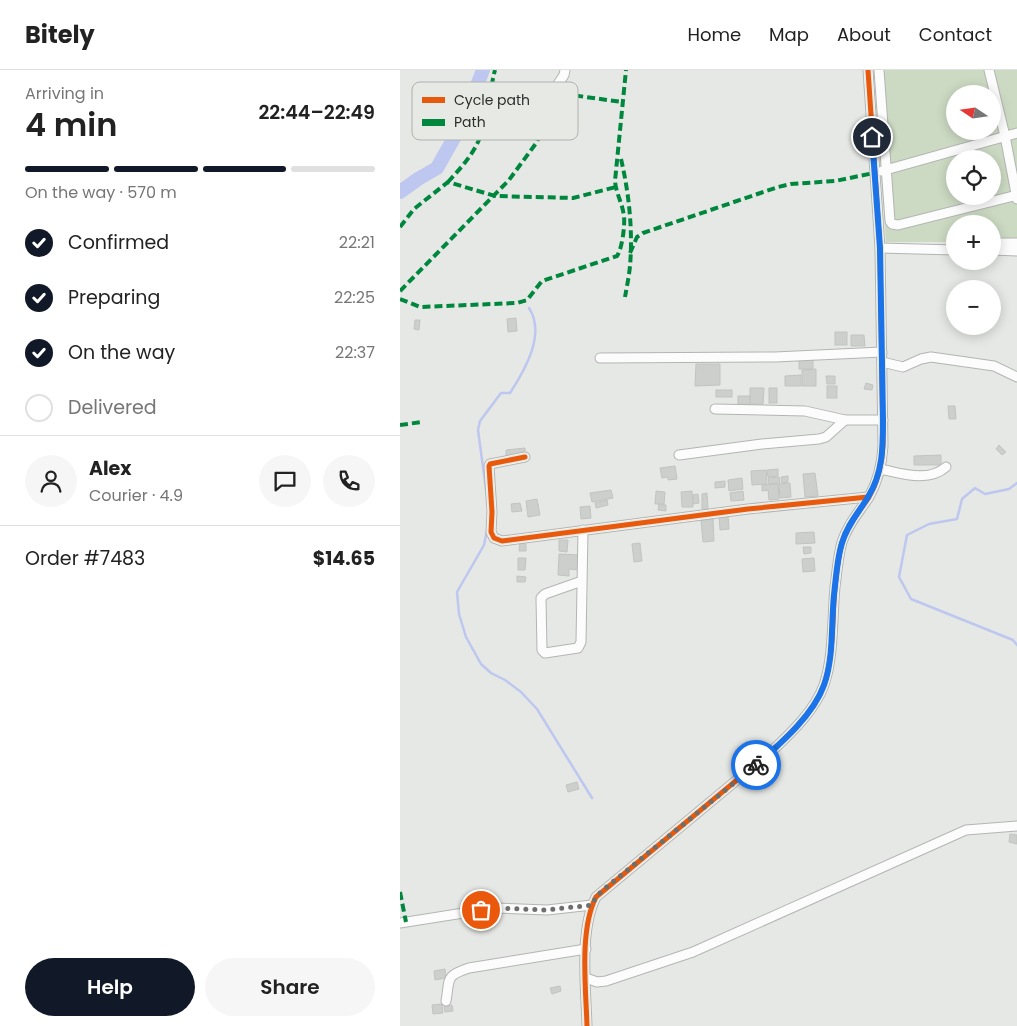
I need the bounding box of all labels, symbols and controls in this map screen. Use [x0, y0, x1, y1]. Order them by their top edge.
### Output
text: Bitely [25, 18, 95, 51]
text: Home [687, 22, 741, 47]
text: Map [769, 22, 809, 47]
text: About [837, 22, 891, 47]
text: Contact [919, 22, 992, 47]
text: Arriving in [25, 82, 104, 105]
legend [412, 82, 578, 140]
north arrow [946, 85, 1001, 140]
map controls [946, 85, 1001, 335]
text: Cycle path [454, 90, 530, 110]
text: 22:44–22:49 [258, 99, 375, 126]
text: 4 min [25, 102, 117, 147]
text: Path [454, 112, 486, 132]
pin [851, 116, 893, 158]
icon: home [858, 123, 886, 151]
button: locate [946, 150, 1001, 205]
text: On the way · 570 m [25, 181, 177, 204]
button: + [946, 215, 1001, 270]
icon: check [25, 229, 53, 257]
text: Confirmed [68, 229, 169, 256]
text: 22:21 [339, 231, 375, 254]
button: − [946, 280, 1001, 335]
icon: check [25, 284, 53, 312]
text: Preparing [68, 284, 160, 311]
text: 22:25 [334, 286, 375, 309]
icon: check [25, 339, 53, 367]
text: On the way [68, 339, 175, 366]
text: 22:37 [335, 341, 375, 364]
text: Delivered [68, 394, 157, 421]
button: person [25, 455, 77, 507]
text: Alex [89, 455, 131, 482]
button: chat [259, 455, 311, 507]
button: phone [323, 455, 375, 507]
text: Courier · 4.9 [89, 484, 183, 507]
text: Order #7483 [25, 545, 145, 572]
text: $14.65 [313, 545, 375, 572]
courier [731, 740, 781, 790]
icon: bike [742, 751, 770, 779]
pin [460, 889, 502, 931]
icon: bag [467, 896, 495, 924]
button: Help [25, 958, 195, 1016]
button: Share [205, 958, 375, 1016]

